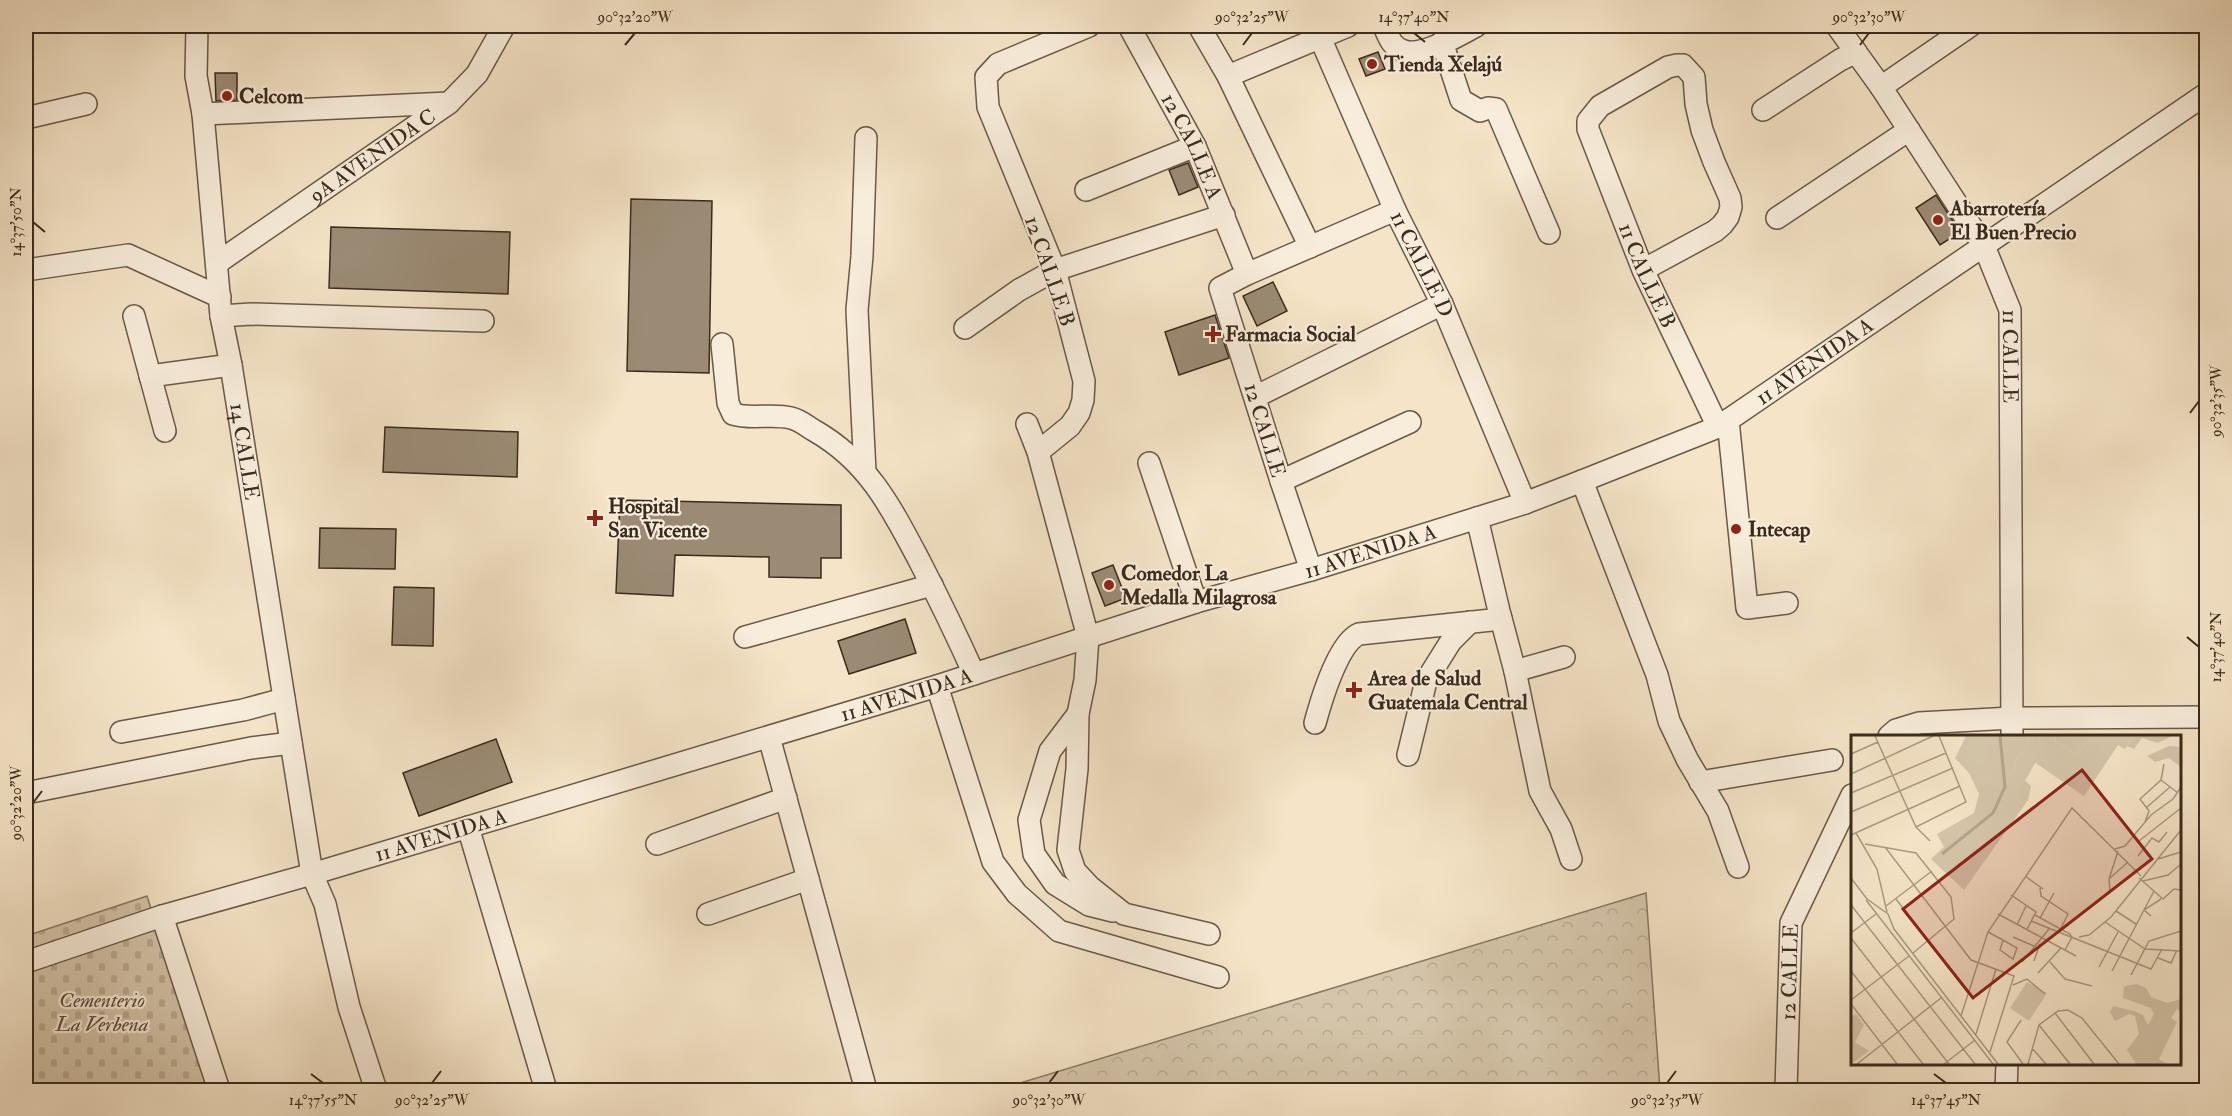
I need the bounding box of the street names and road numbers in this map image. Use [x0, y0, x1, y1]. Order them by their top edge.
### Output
street label: 12 CALLE A [1155, 89, 1228, 203]
street label: 9A AVENIDA C [303, 103, 441, 210]
street label: 11 CALLE D [1384, 207, 1459, 321]
street label: 12 CALLE B [1018, 212, 1081, 330]
street label: 11 CALLE B [1612, 219, 1682, 333]
street label: 11 CALLE [1996, 309, 2023, 403]
street label: 11 AVENIDA A [1751, 312, 1879, 411]
street label: 12 CALLE [1237, 380, 1292, 480]
street label: 14 CALLE [223, 401, 265, 502]
street label: 11 AVENIDA A [1302, 519, 1440, 585]
street label: 11 AVENIDA A [837, 662, 976, 728]
street label: 11 AVENIDA A [372, 803, 510, 868]
street label: 12 CALLE [1775, 923, 1805, 1021]

